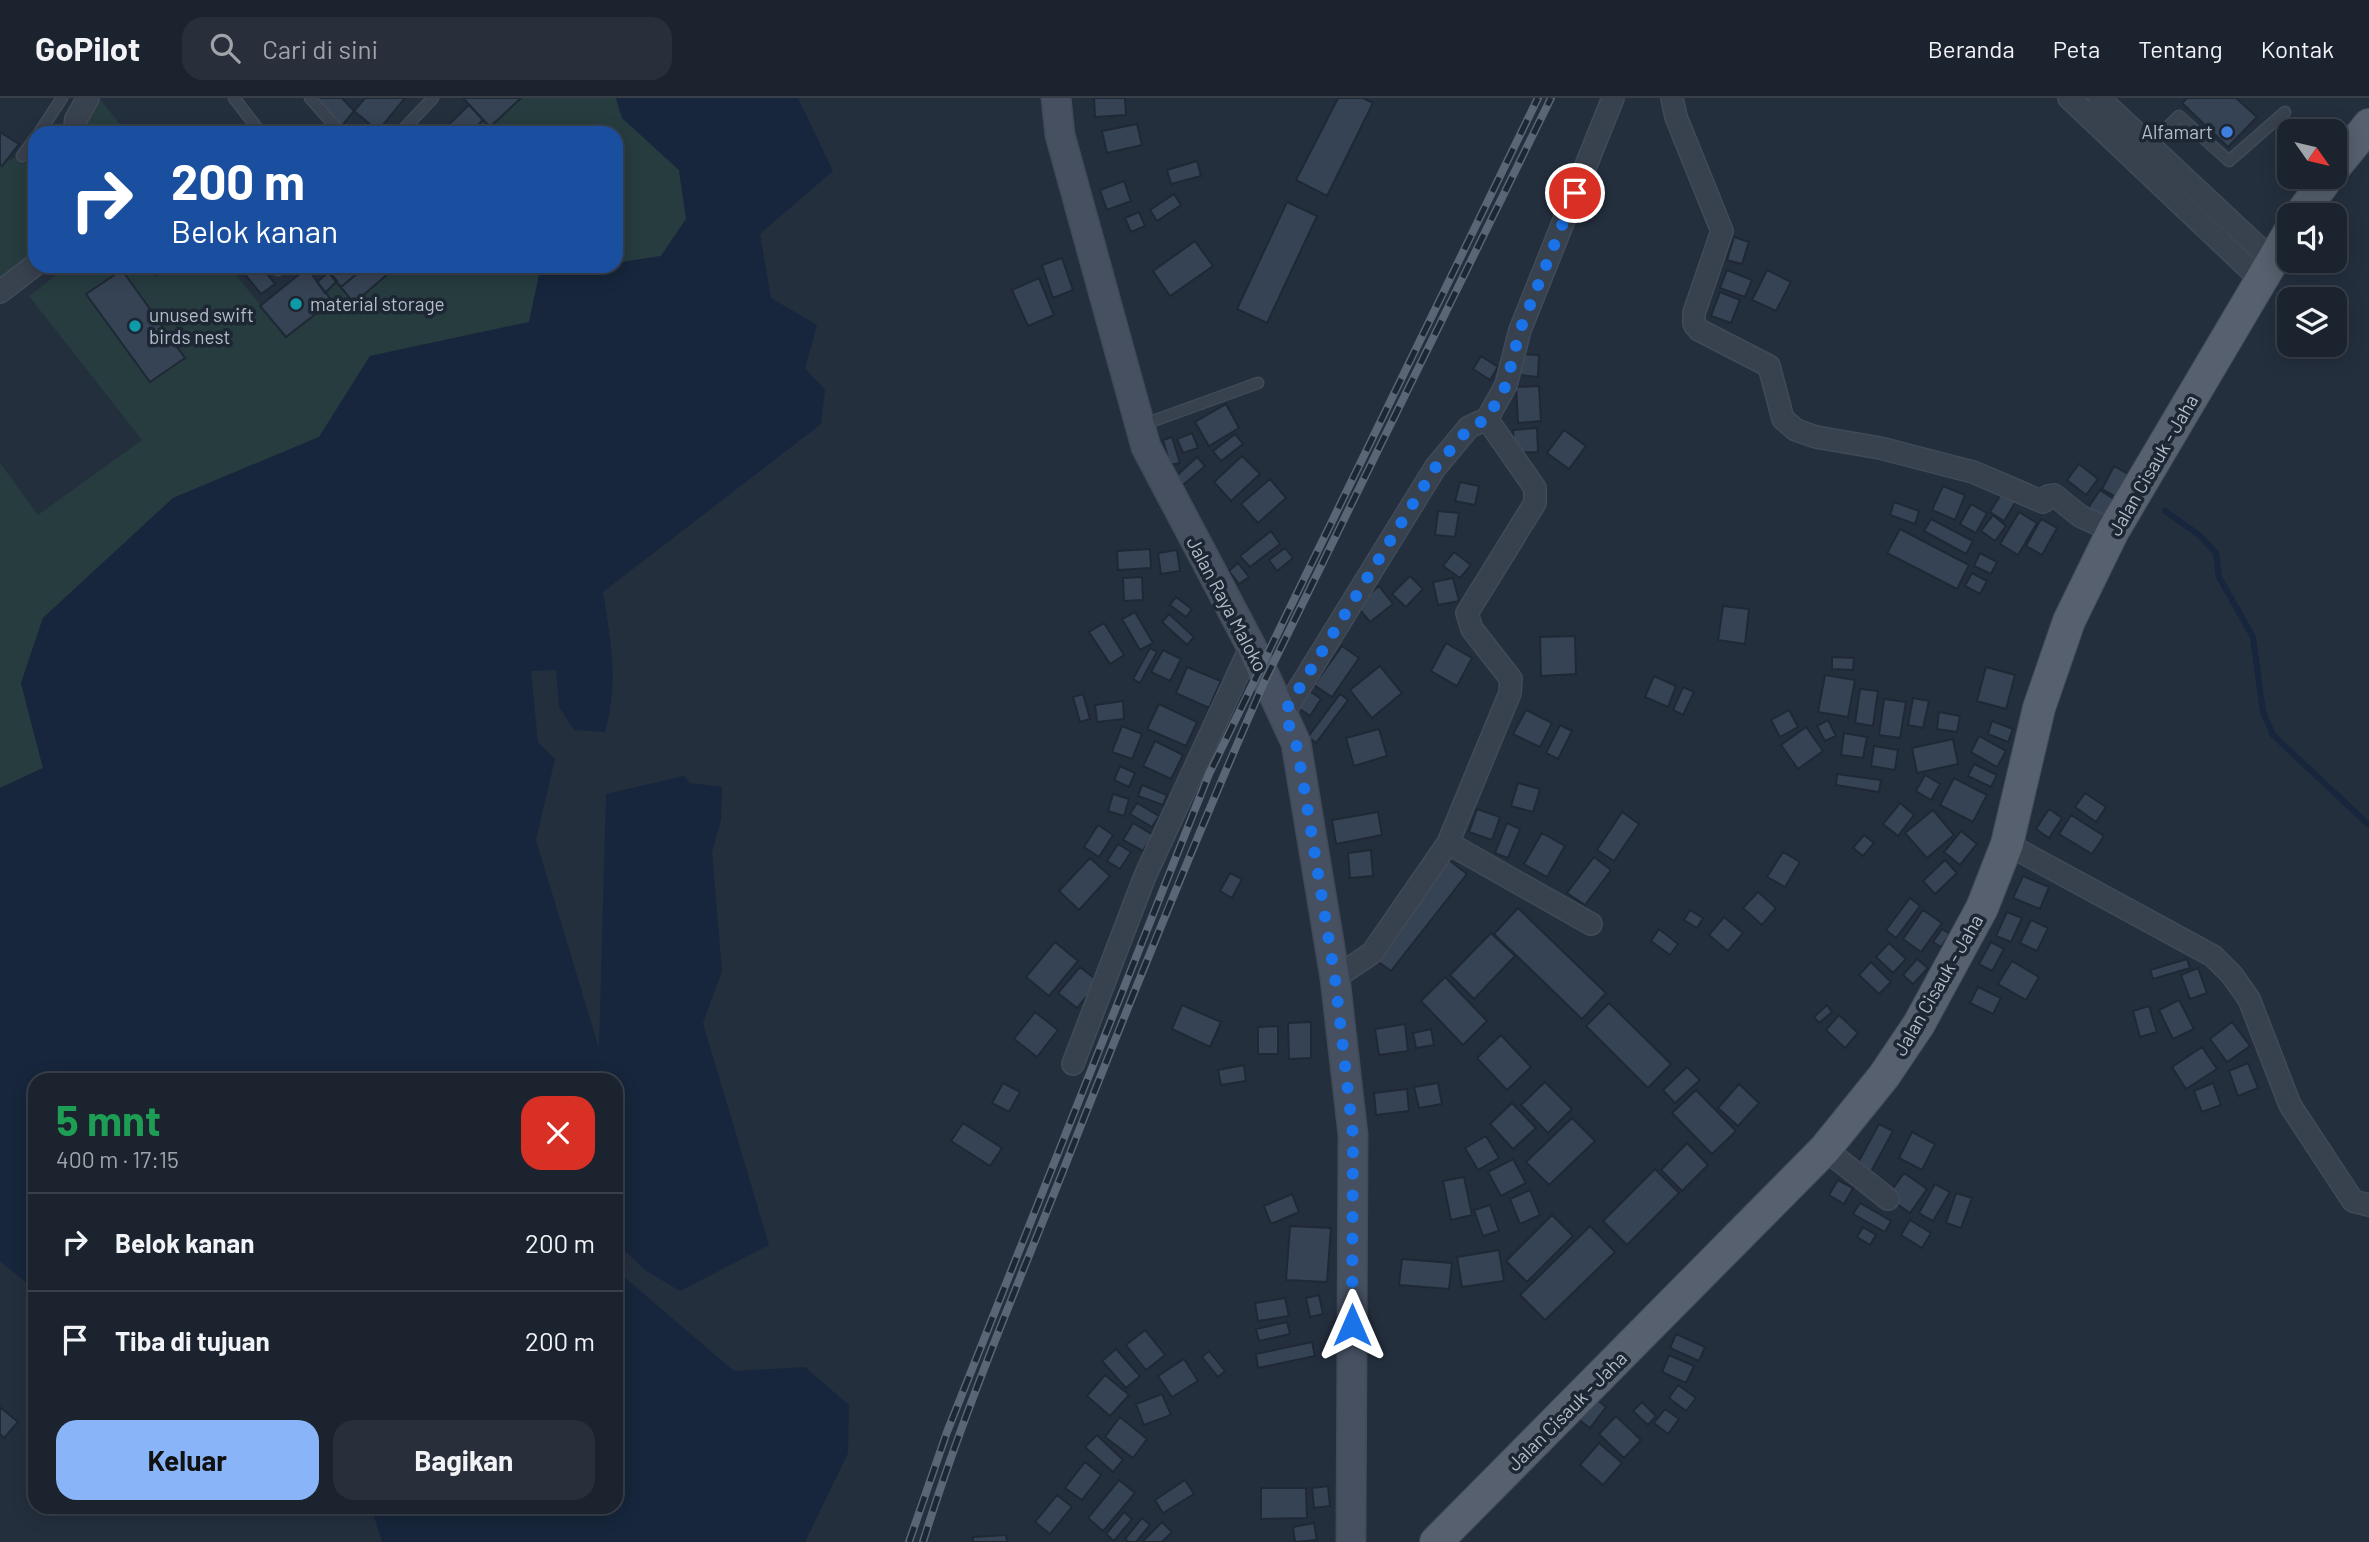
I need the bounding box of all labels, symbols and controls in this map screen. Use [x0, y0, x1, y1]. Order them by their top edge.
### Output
search box [182, 17, 672, 80]
text: GoPilot [35, 28, 140, 68]
icon: search [206, 29, 244, 67]
text: Cari di sini [262, 33, 378, 64]
text: Beranda [1928, 34, 2015, 63]
text: Peta [2053, 34, 2100, 63]
text: Tentang [2138, 34, 2223, 63]
text: Kontak [2261, 34, 2334, 63]
north arrow [2277, 119, 2347, 189]
map controls [2277, 119, 2347, 357]
place label: Alfamart [2141, 120, 2213, 143]
marker: Alfamart [2219, 124, 2235, 140]
text: 200 m [171, 151, 305, 210]
icon: right [56, 154, 147, 245]
pin [1545, 163, 1605, 223]
icon: arrive [1556, 174, 1594, 212]
button: sound [2277, 203, 2347, 273]
text: Belok kanan [171, 211, 338, 249]
button: layers [2277, 287, 2347, 357]
place label: material storage [310, 292, 445, 315]
marker: material storage [288, 296, 304, 312]
place label: unused swift birds nest [149, 303, 254, 348]
marker: unused swift birds nest [127, 318, 143, 334]
street label: Jalan Cisauk - Jaha [2103, 390, 2202, 540]
street label: Jalan Raya Maloko [1182, 532, 1273, 675]
street label: Jalan Cisauk - Jaha [1888, 910, 1987, 1060]
text: 5 mnt [56, 1094, 161, 1144]
button: close [521, 1096, 595, 1170]
text: 400 m · 17:15 [56, 1145, 179, 1173]
icon: right [56, 1223, 94, 1261]
text: Belok kanan [115, 1227, 254, 1258]
text: 200 m [525, 1227, 595, 1258]
position arrow [1315, 1288, 1389, 1362]
icon: arrive [56, 1321, 94, 1359]
text: Tiba di tujuan [115, 1325, 270, 1356]
text: 200 m [525, 1325, 595, 1356]
street label: Jalan Cisauk - Jaha [1502, 1346, 1631, 1475]
button: Keluar [56, 1420, 319, 1500]
button: Bagikan [333, 1420, 595, 1500]

